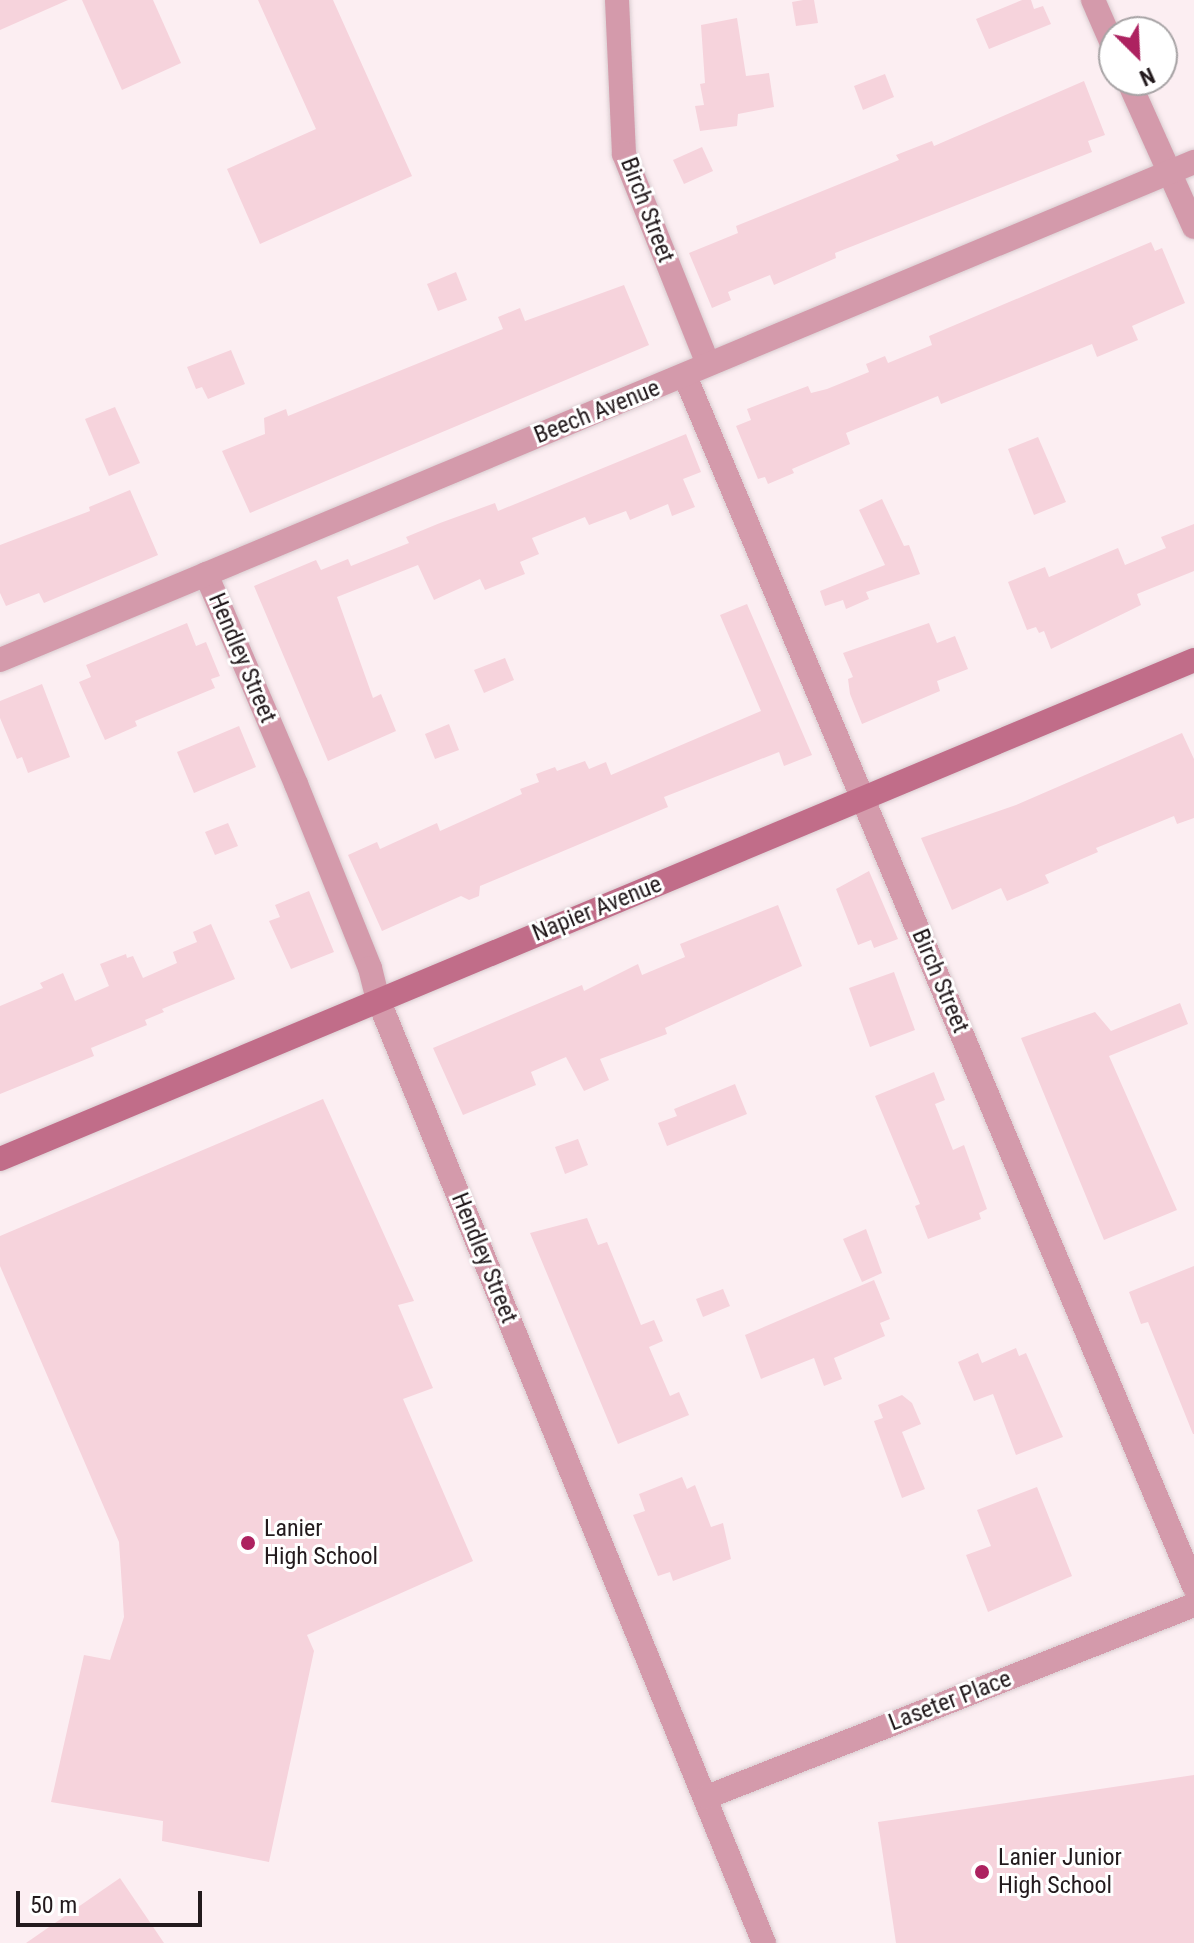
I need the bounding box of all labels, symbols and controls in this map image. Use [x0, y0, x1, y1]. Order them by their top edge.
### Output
north arrow [1098, 16, 1178, 96]
text: N [1136, 62, 1158, 91]
street label: Birch Street [614, 153, 680, 267]
street label: Beech Avenue [530, 374, 664, 450]
street label: Hendley Street [202, 589, 282, 727]
street label: Napier Avenue [528, 870, 666, 948]
street label: Birch Street [905, 925, 975, 1037]
street label: Hendley Street [445, 1189, 523, 1327]
place label: Lanier High School [264, 1515, 378, 1571]
marker: Lanier High School [239, 1534, 257, 1552]
street label: Laseter Place [885, 1664, 1015, 1738]
place label: Lanier Junior High School [998, 1844, 1122, 1900]
marker: Lanier Junior High School [973, 1863, 991, 1881]
scale bar [20, 1875, 206, 1925]
text: 50 m [30, 1891, 77, 1919]

